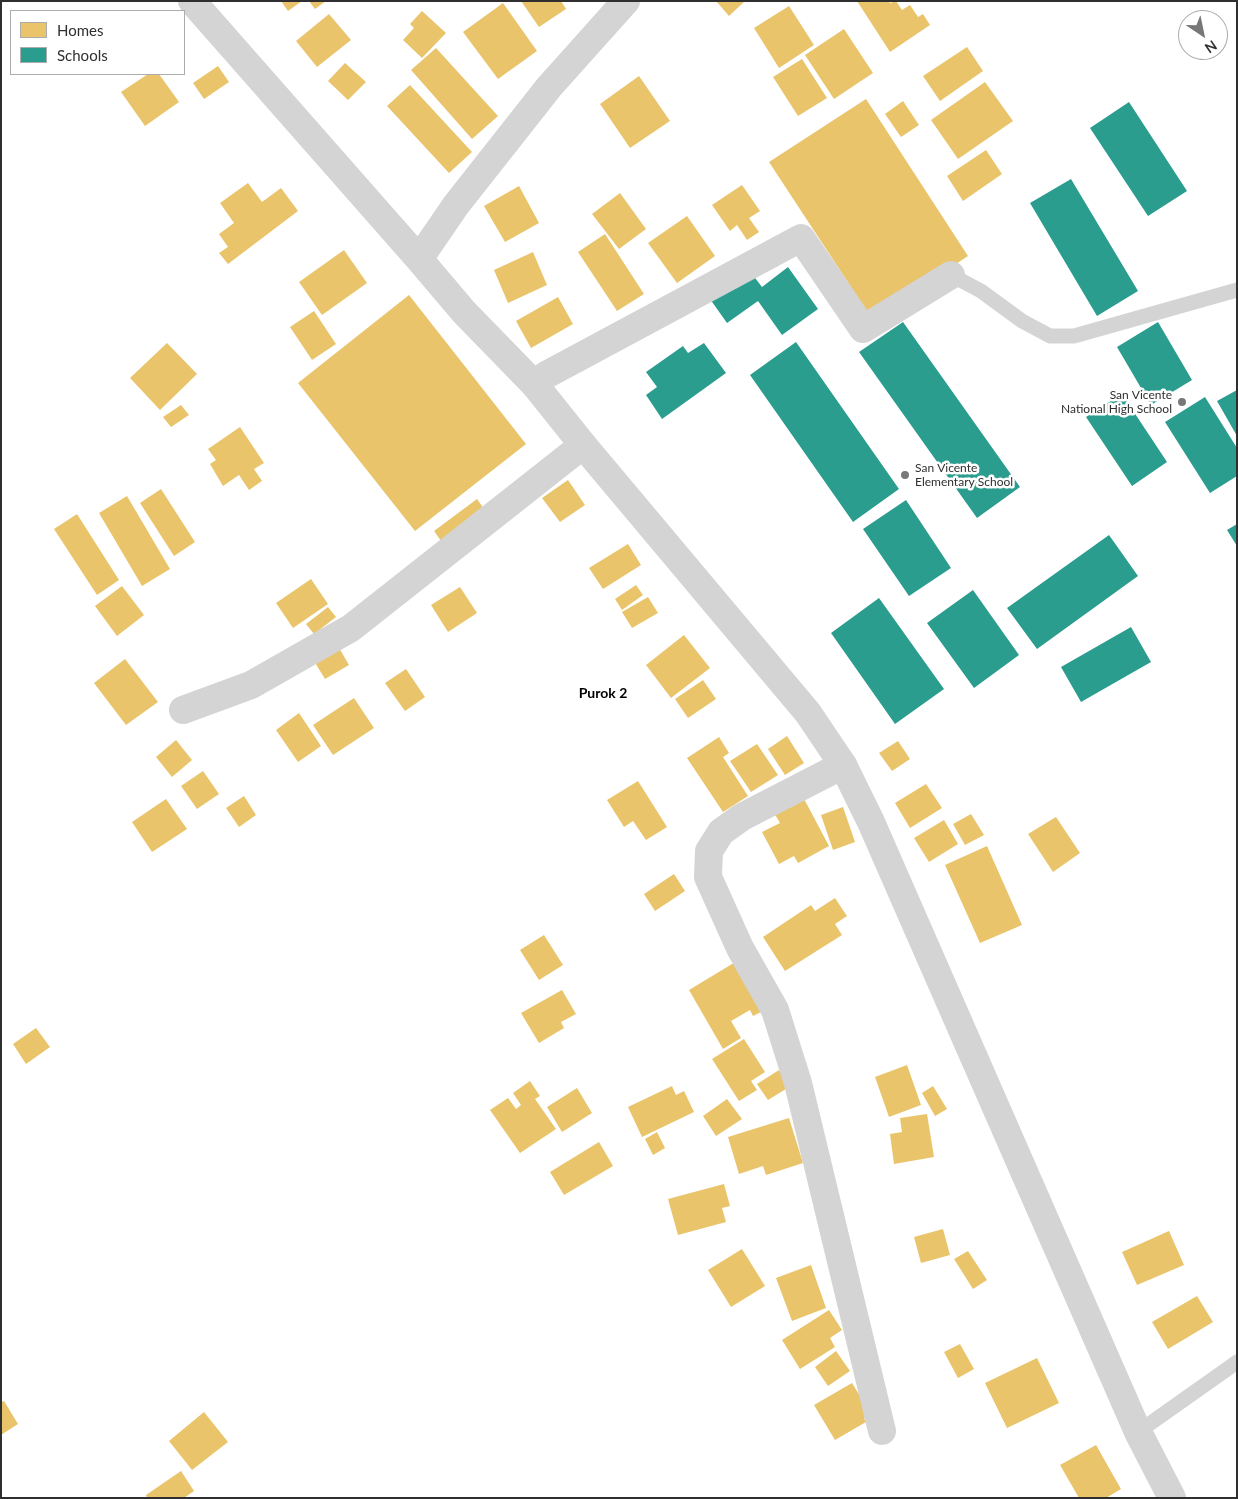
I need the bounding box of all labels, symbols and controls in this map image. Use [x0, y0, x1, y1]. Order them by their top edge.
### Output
legend [10, 10, 185, 75]
north arrow [1178, 10, 1228, 60]
text: Homes [57, 21, 103, 39]
text: N [1202, 37, 1220, 57]
text: Schools [57, 46, 108, 64]
place label: San Vicente National High School [1061, 388, 1172, 416]
marker: San Vicente National High School [1176, 396, 1188, 408]
place label: San Vicente Elementary School [915, 461, 1013, 489]
marker: San Vicente Elementary School [899, 469, 911, 481]
district label: Purok 2 [579, 685, 627, 701]

